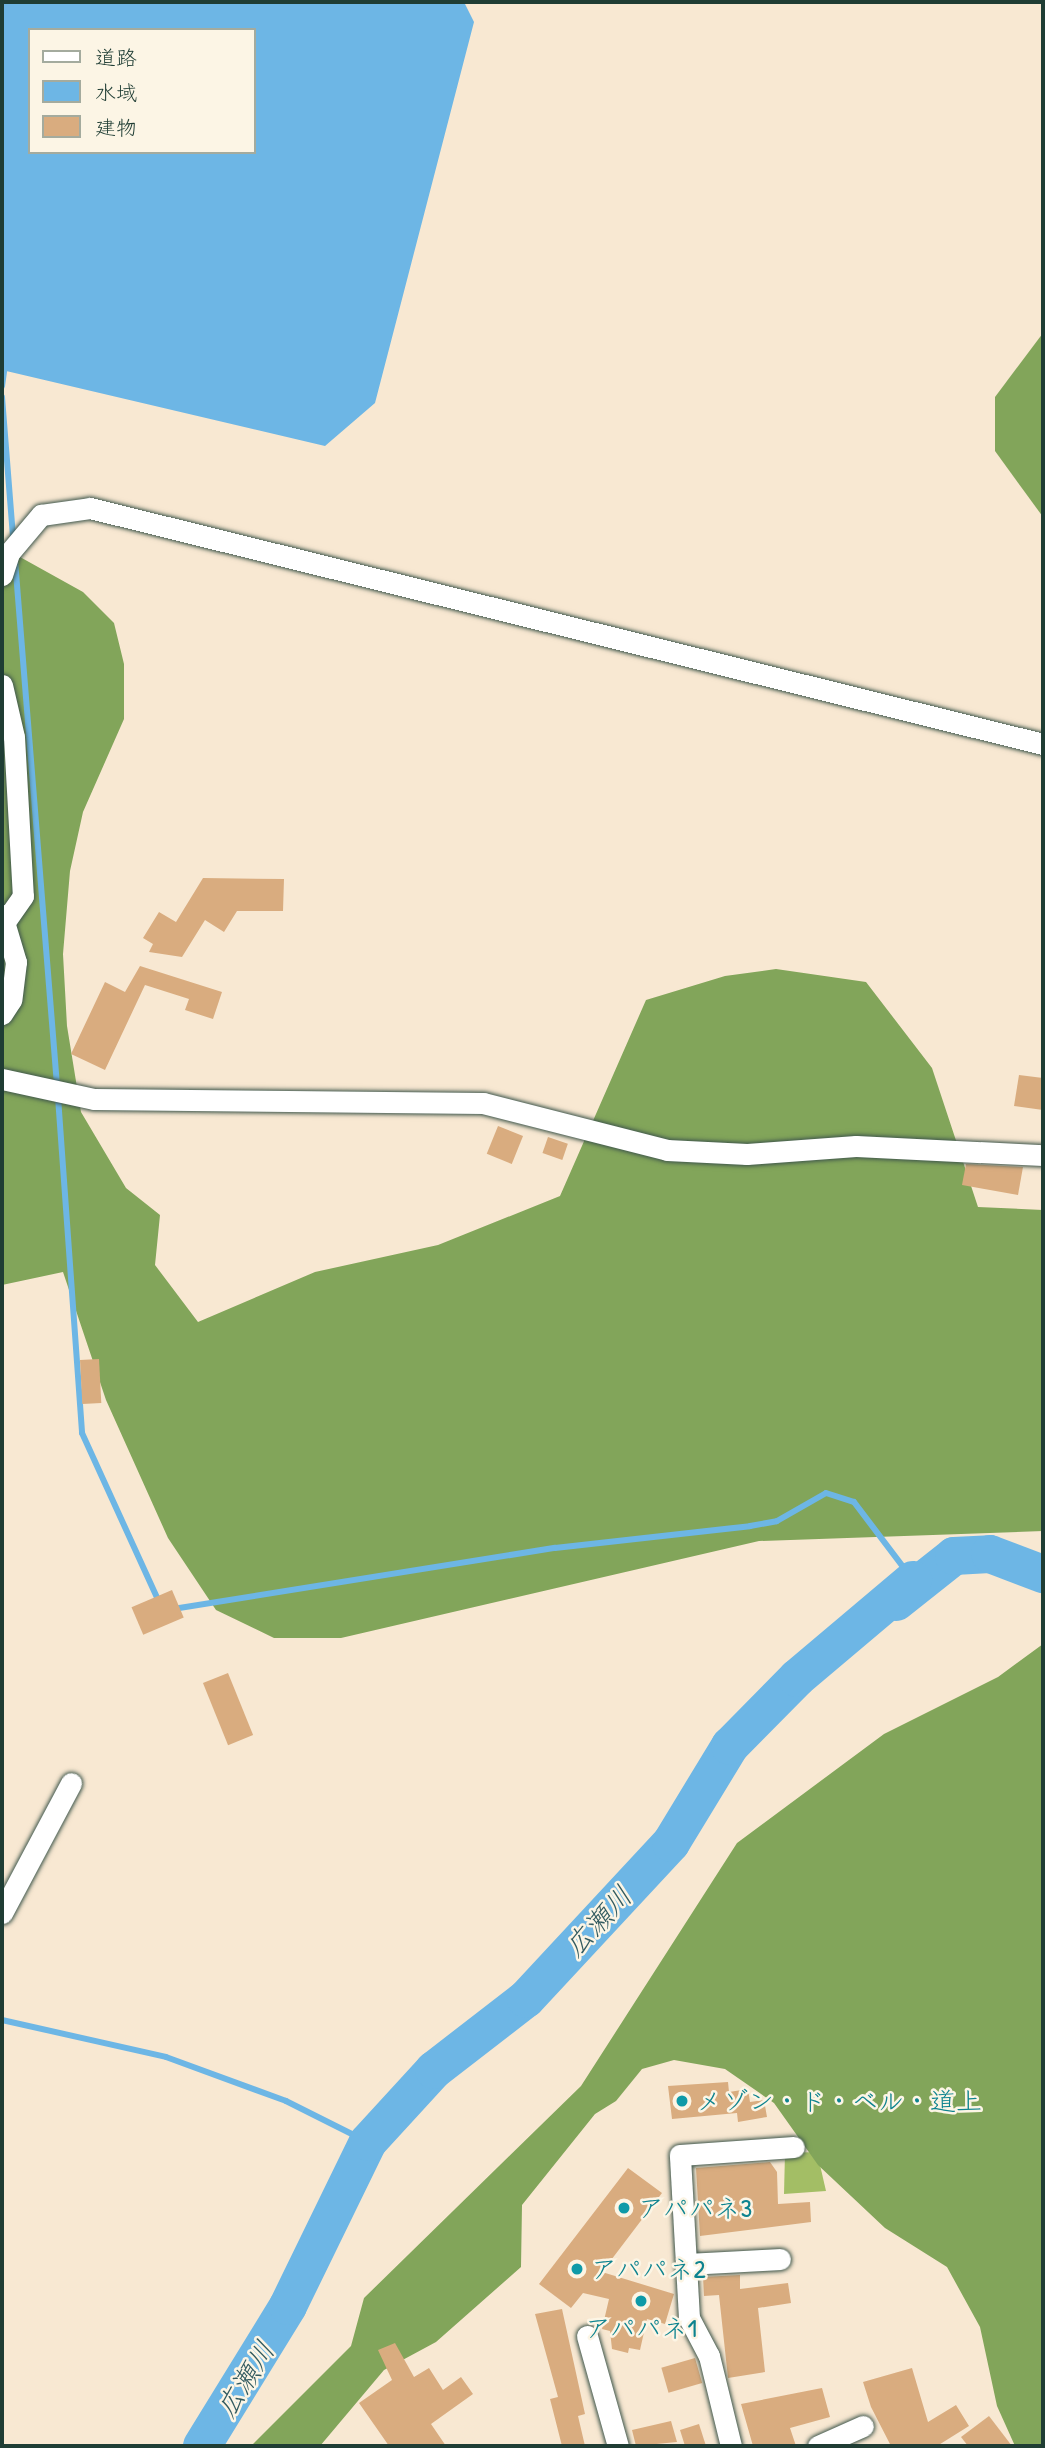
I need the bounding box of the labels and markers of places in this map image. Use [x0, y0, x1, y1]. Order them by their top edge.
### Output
place label: メゾン・ド・ベル・道上 [696, 2085, 982, 2117]
marker: メゾン・ド・ベル・道上 [674, 2093, 690, 2109]
place label: アパパネ3 [638, 2192, 754, 2224]
marker: アパパネ3 [616, 2200, 632, 2216]
place label: アパパネ2 [591, 2253, 707, 2285]
marker: アパパネ2 [569, 2261, 585, 2277]
marker: アパパネ1 [633, 2293, 649, 2309]
place label: アパパネ1 [584, 2312, 698, 2344]

